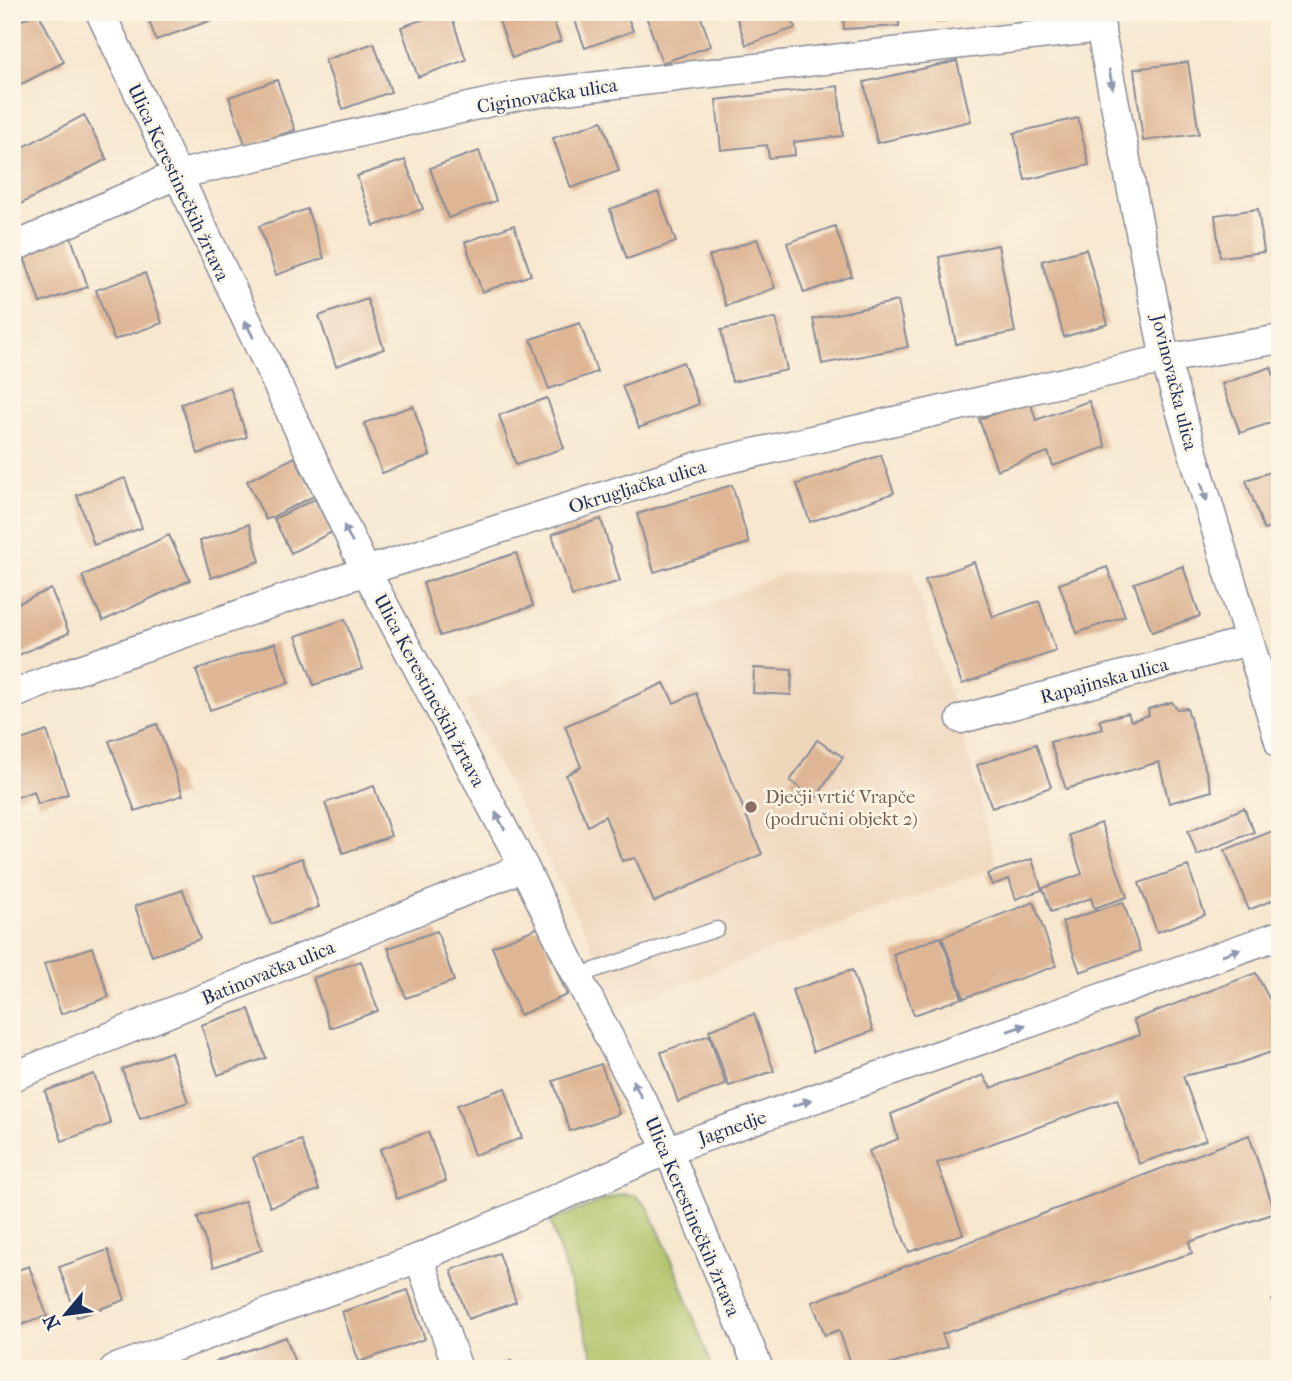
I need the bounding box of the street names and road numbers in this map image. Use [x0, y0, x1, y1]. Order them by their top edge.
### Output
street label: Ciginovačka ulica [475, 74, 619, 118]
street label: Ulica Kerestinečkih žrtava [123, 80, 234, 285]
street label: Jovinovačka ulica [1146, 310, 1202, 453]
street label: Okrugljačka ulica [566, 456, 709, 518]
street label: Ulica Kerestinečkih žrtava [369, 590, 489, 791]
street label: Rapajinska ulica [1038, 653, 1171, 709]
street label: Batinovačka ulica [199, 936, 338, 1010]
street label: Jagnedje [693, 1106, 769, 1150]
street label: Ulica Kerestinečkih žrtava [640, 1113, 744, 1320]

